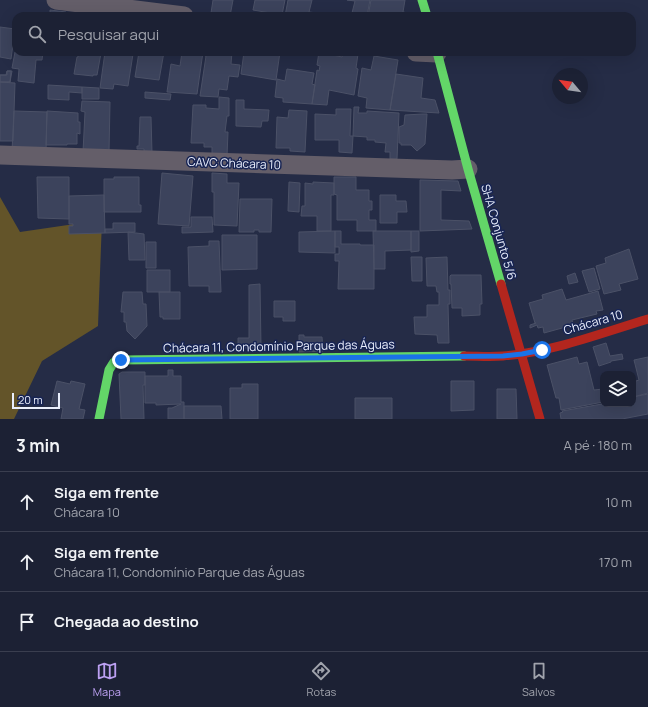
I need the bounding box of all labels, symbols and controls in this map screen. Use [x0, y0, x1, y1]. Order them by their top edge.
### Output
search box [12, 12, 636, 56]
icon: search [26, 23, 48, 45]
text: Pesquisar aqui [58, 24, 159, 45]
north arrow [552, 68, 588, 104]
street label: CAVC Chácara 10 [187, 153, 281, 173]
street label: SHA Conjunto 5/6 [477, 182, 521, 282]
street label: Chácara 10 [561, 305, 625, 339]
street label: Chácara 11, Condomínio Parque das Águas [163, 335, 395, 357]
route start [533, 341, 551, 359]
route end [112, 351, 130, 369]
map controls [600, 371, 636, 407]
button: layers [600, 371, 636, 407]
scale bar [12, 391, 60, 410]
text: 20 m [18, 392, 43, 407]
text: 3 min [16, 434, 60, 457]
text: A pé · 180 m [564, 436, 632, 454]
text: Siga em frente [54, 482, 159, 503]
icon: ahead [16, 491, 38, 513]
text: 10 m [605, 493, 632, 511]
text: Chácara 10 [54, 503, 120, 521]
text: Siga em frente [54, 542, 159, 563]
icon: ahead [16, 551, 38, 573]
text: 170 m [599, 553, 632, 571]
text: Chácara 11, Condomínio Parque das Águas [54, 563, 305, 581]
icon: arrive [16, 611, 38, 633]
text: Chegada ao destino [54, 611, 199, 632]
tab: Mapa [93, 660, 121, 699]
tab: Rotas [307, 660, 336, 699]
tab: Salvos [522, 660, 555, 699]

